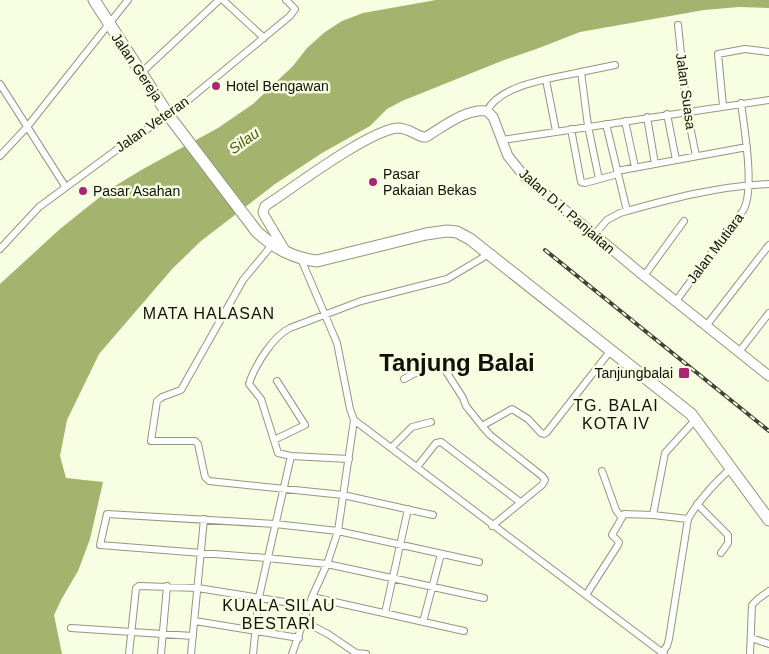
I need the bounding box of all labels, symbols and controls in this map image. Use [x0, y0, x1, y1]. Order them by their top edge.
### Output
street label: Jalan Gereja [108, 30, 166, 105]
street label: Jalan Suasa [673, 52, 699, 130]
place label: Hotel Bengawan [226, 78, 329, 94]
marker: Hotel Bengawan [210, 80, 222, 92]
street label: Jalan Veteran [112, 93, 192, 155]
water label: Silau [225, 124, 263, 157]
street label: Jalan D.I. Panjaitan [516, 165, 618, 257]
place label: Pasar Pakaian Bekas [383, 166, 476, 198]
marker: Pasar Pakaian Bekas [367, 176, 379, 188]
place label: Pasar Asahan [93, 183, 180, 199]
marker: Pasar Asahan [77, 185, 89, 197]
street label: Jalan Mutiara [683, 209, 747, 286]
district label: MATA HALASAN [143, 305, 275, 322]
district label: Tanjung Balai [379, 349, 535, 376]
place label: Tanjungbalai [594, 365, 673, 381]
marker: Tanjungbalai [677, 366, 691, 380]
district label: TG. BALAI KOTA IV [573, 397, 659, 432]
district label: KUALA SILAU BESTARI [222, 597, 336, 632]

